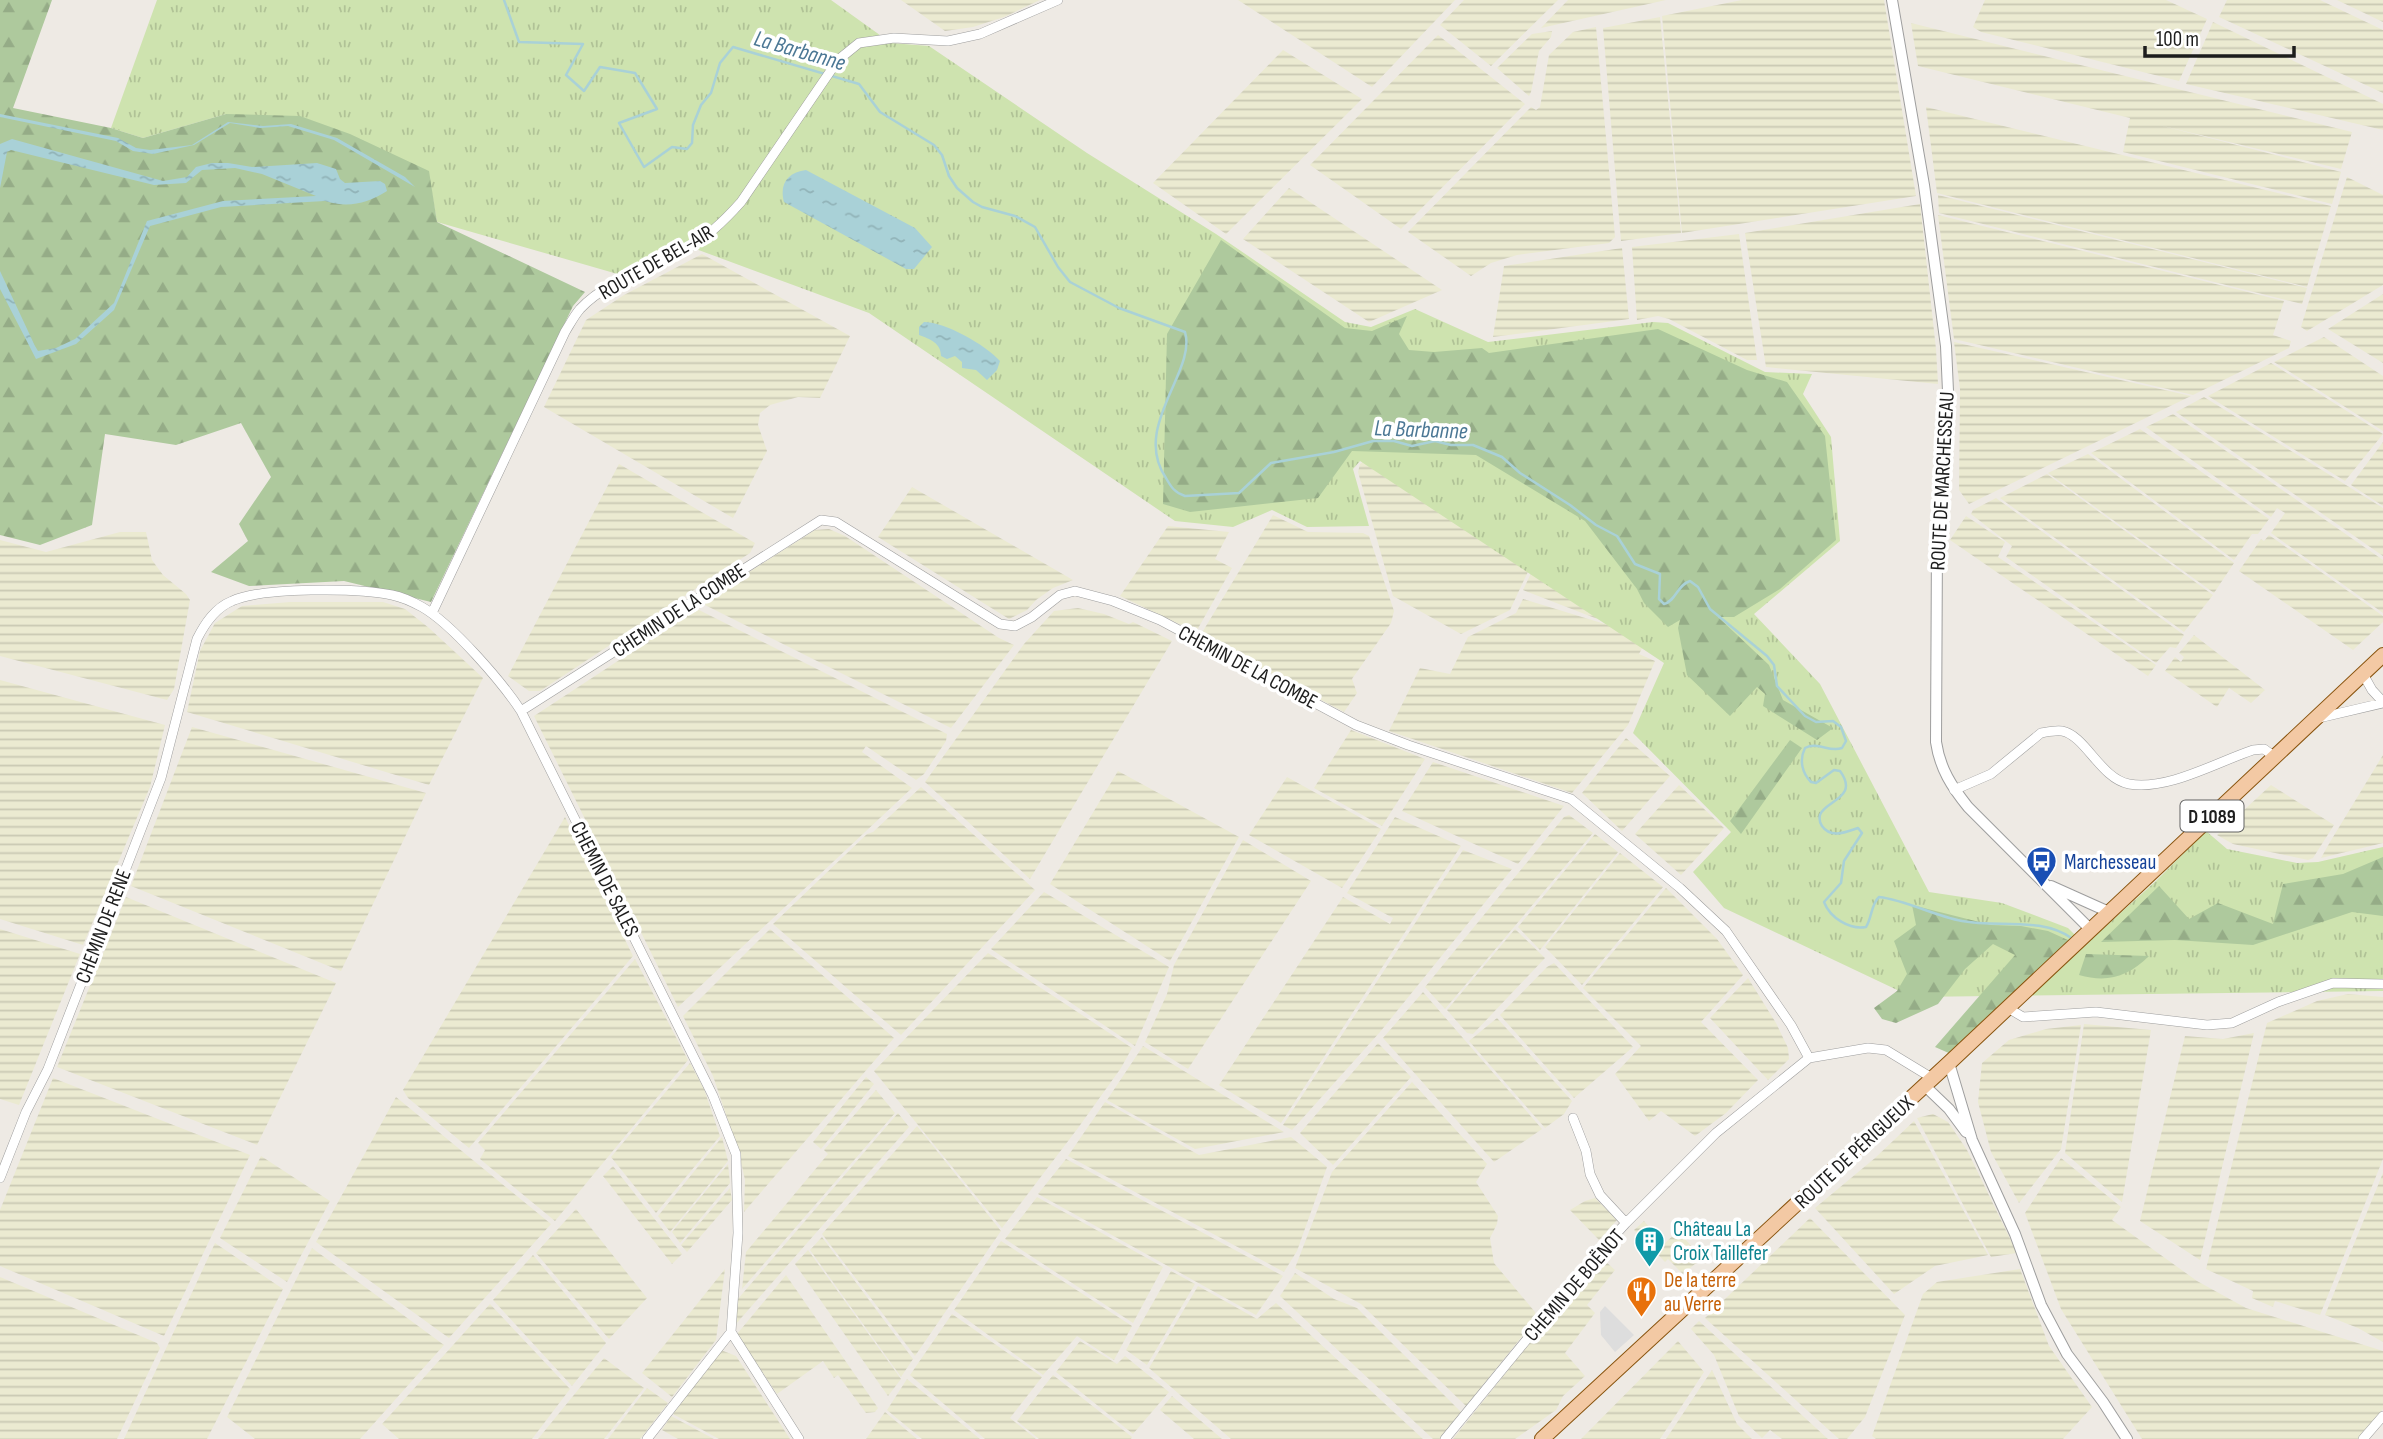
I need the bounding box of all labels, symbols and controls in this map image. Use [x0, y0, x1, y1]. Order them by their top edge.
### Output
scale bar [2145, 14, 2294, 58]
water label: La Barbanne [751, 25, 849, 77]
text: 100 m [2156, 27, 2199, 52]
street label: ROUTE DE BEL-AIR [595, 219, 718, 305]
street label: ROUTE DE MARCHESSEAU [1925, 391, 1960, 571]
water label: La Barbanne [1374, 414, 1468, 446]
street label: CHEMIN DE LA COMBE [608, 558, 751, 663]
street label: CHEMIN DE LA COMBE [1174, 620, 1322, 715]
road number: D 1089 [2180, 800, 2244, 832]
street label: CHEMIN DE SALES [565, 817, 644, 941]
bus stop icon: Marchesseau [2024, 845, 2058, 889]
place label: Marchesseau [2064, 850, 2156, 875]
street label: CHEMIN DE RENE [70, 866, 137, 987]
street label: ROUTE DE PÉRIGUEUX [1790, 1091, 1919, 1214]
place label: Château La Croix Taillefer [1673, 1217, 1768, 1266]
street label: CHEMIN DE BOËNOT [1519, 1224, 1630, 1346]
building icon: Château La Croix Taillefer [1633, 1224, 1667, 1268]
place label: De la terre au Verre [1664, 1268, 1736, 1317]
restaurant icon: De la terre au Verre [1624, 1275, 1658, 1319]

